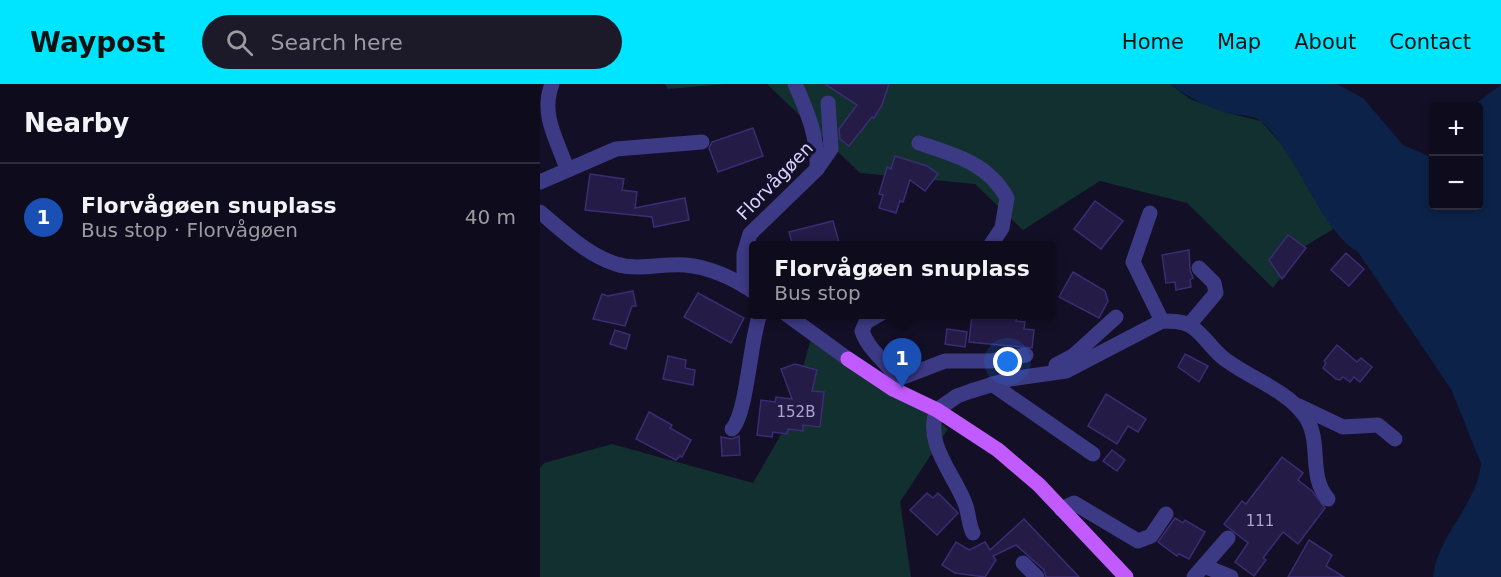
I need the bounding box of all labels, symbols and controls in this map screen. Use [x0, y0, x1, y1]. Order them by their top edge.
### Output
search box [202, 15, 622, 69]
text: Waypost [30, 26, 166, 59]
icon: search [223, 26, 256, 59]
text: Search here [271, 30, 403, 55]
text: Home [1122, 30, 1184, 54]
text: Map [1217, 30, 1261, 54]
text: About [1294, 30, 1356, 54]
text: Contact [1389, 30, 1471, 54]
map controls [1429, 102, 1483, 210]
button: + [1429, 102, 1483, 156]
text: Nearby [24, 108, 129, 138]
street label: Florvågøen [732, 137, 817, 224]
button: − [1429, 156, 1483, 210]
text: Florvågøen snuplass [81, 193, 337, 218]
text: 1 [37, 205, 50, 229]
text: 40 m [465, 205, 516, 229]
text: Bus stop · Florvågøen [81, 218, 298, 242]
popup [749, 241, 1055, 319]
text: Florvågøen snuplass [774, 256, 1030, 281]
text: Bus stop [774, 281, 861, 305]
pin: 1 [882, 338, 922, 388]
your location [993, 347, 1022, 376]
house number: 152B [777, 403, 815, 421]
house number: 111 [1246, 512, 1274, 530]

